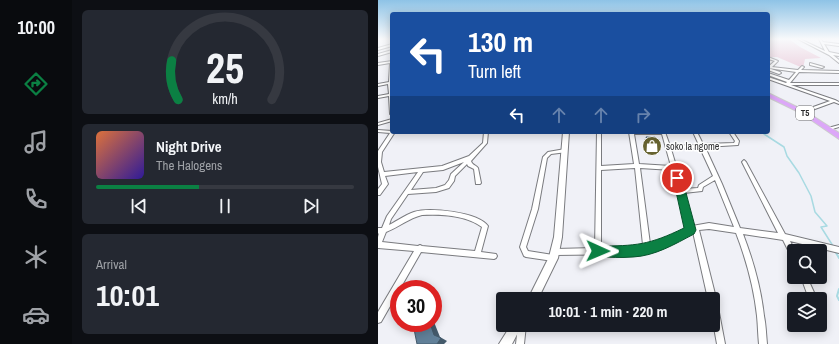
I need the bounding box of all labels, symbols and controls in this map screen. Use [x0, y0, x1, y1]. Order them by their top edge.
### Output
text: 10:00 [17, 15, 55, 40]
text: 130 m [468, 23, 533, 61]
icon: left [402, 28, 454, 80]
text: 25 [206, 40, 244, 96]
text: Turn left [468, 59, 521, 84]
icon: directions [22, 70, 50, 98]
text: km/h [212, 89, 238, 108]
icon: left [506, 104, 528, 126]
icon: ahead [548, 104, 570, 126]
icon: ahead [590, 104, 612, 126]
icon: right [632, 104, 654, 126]
road number: T5 [796, 106, 814, 120]
icon: music [22, 128, 50, 156]
shop icon: soko la ngome [641, 135, 663, 157]
text: Night Drive [156, 136, 222, 157]
place label: soko la ngome [666, 140, 720, 153]
text: The Halogens [156, 157, 222, 174]
pin [660, 161, 694, 195]
icon: arrive [666, 167, 688, 189]
icon: phone [22, 185, 50, 213]
icon: previous [128, 195, 150, 217]
icon: pause [214, 195, 236, 217]
icon: next [300, 195, 322, 217]
position arrow [577, 230, 619, 272]
icon: climate [22, 243, 50, 271]
map controls [787, 244, 827, 332]
button: search [787, 244, 827, 284]
text: Arrival [96, 256, 127, 273]
text: 10:01 [96, 275, 159, 315]
speed limit sign: 30 [390, 280, 442, 332]
button: layers [787, 292, 827, 332]
icon: car [22, 301, 50, 329]
text: 10:01 · 1 min · 220 m [549, 301, 667, 322]

